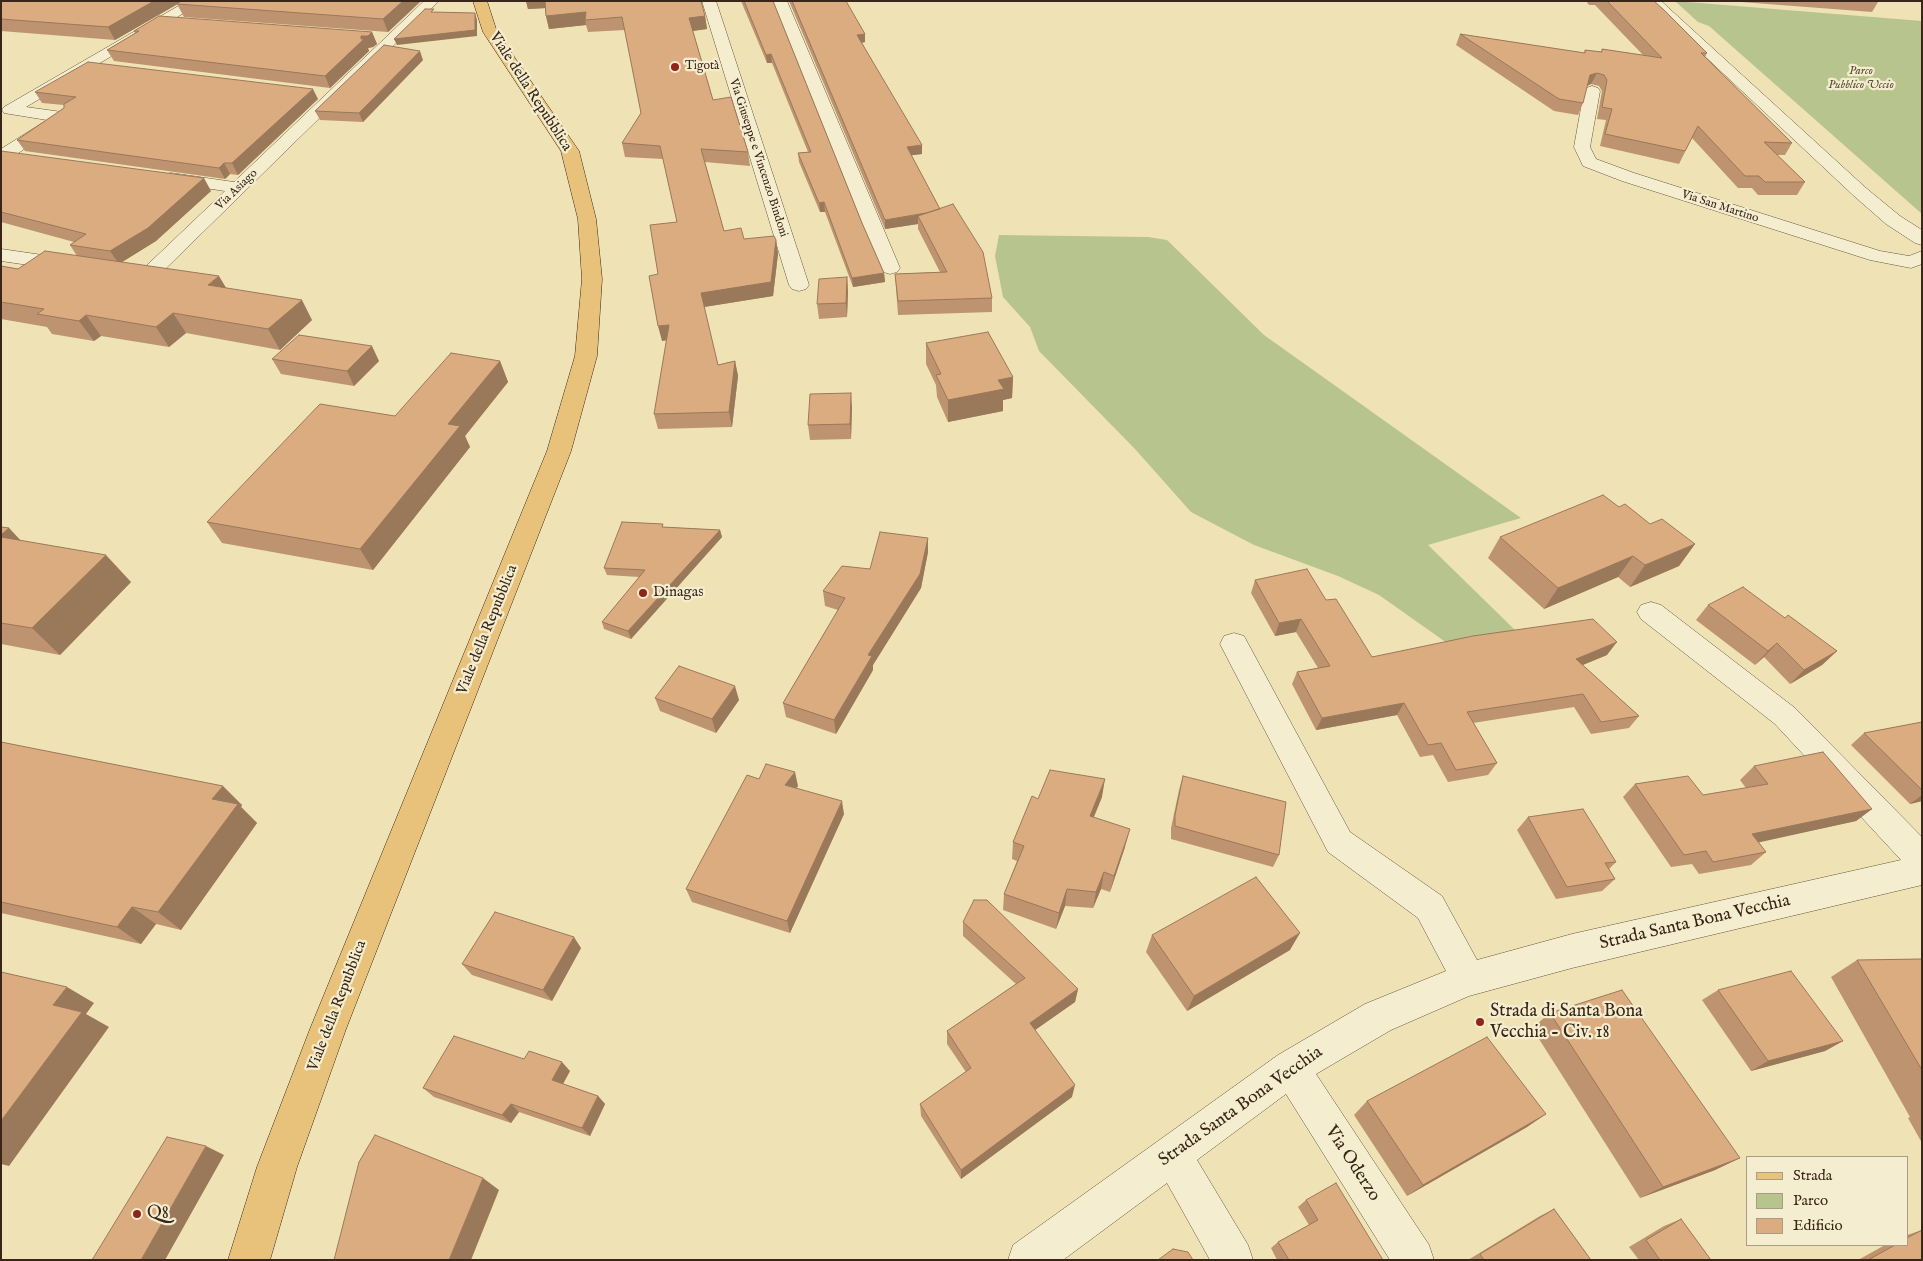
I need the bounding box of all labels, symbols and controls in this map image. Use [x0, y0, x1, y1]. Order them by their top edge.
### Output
street label: Viale della Repubblica [485, 29, 575, 155]
place label: Tigotà [685, 60, 719, 74]
marker: Tigotà [669, 61, 681, 73]
park label: Parco Pubblico Uccio [1828, 65, 1894, 93]
street label: Via Giuseppe e Vincenzo Bindoni [726, 77, 790, 239]
street label: Via Asiago [213, 167, 261, 213]
street label: Via San Martino [1680, 188, 1760, 226]
street label: Viale della Repubblica [454, 562, 522, 698]
place label: Dinagas [653, 584, 703, 602]
marker: Dinagas [637, 587, 649, 599]
street label: Strada Santa Bona Vecchia [1598, 891, 1792, 955]
street label: Viale della Repubblica [305, 938, 371, 1074]
place label: Strada di Santa Bona Vecchia - Civ. 18 [1490, 1001, 1643, 1044]
marker: Strada di Santa Bona Vecchia - Civ. 18 [1474, 1016, 1486, 1028]
street label: Strada Santa Bona Vecchia [1155, 1042, 1327, 1172]
street label: Via Oderzo [1320, 1122, 1384, 1206]
legend [1746, 1156, 1908, 1246]
text: Strada [1793, 1166, 1832, 1185]
text: Parco [1793, 1191, 1828, 1210]
place label: Q8 [147, 1203, 169, 1225]
marker: Q8 [131, 1208, 143, 1220]
text: Edificio [1793, 1216, 1843, 1235]

